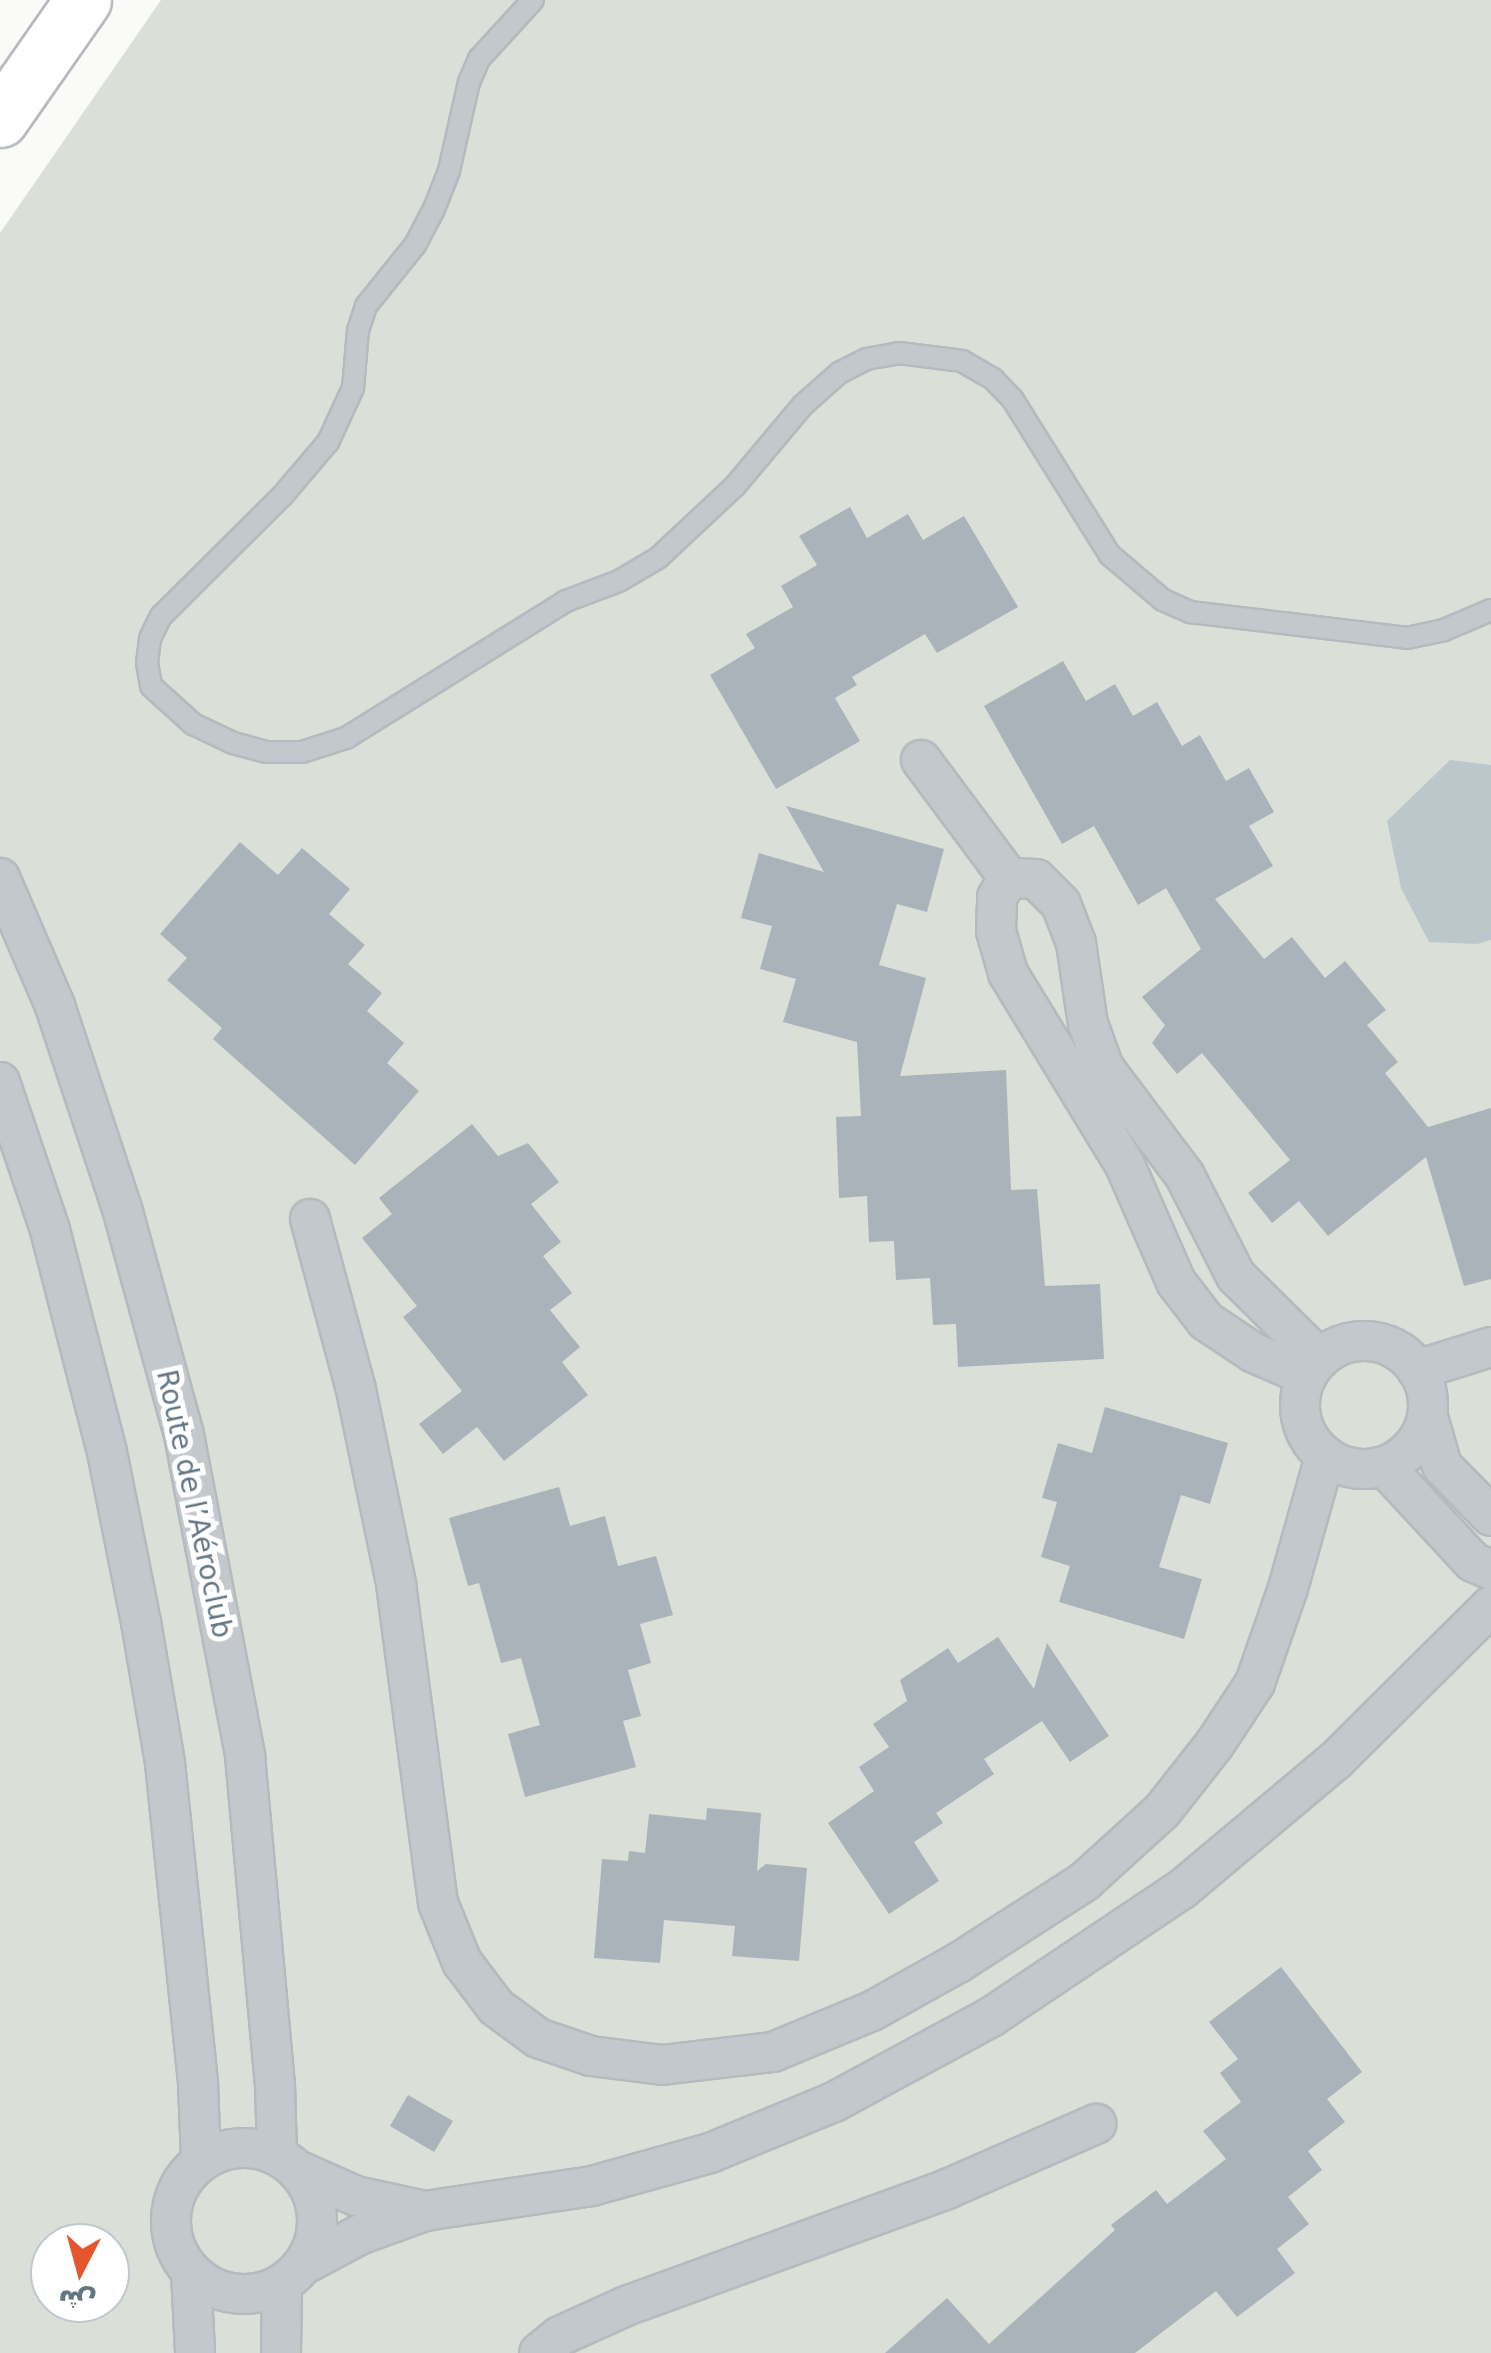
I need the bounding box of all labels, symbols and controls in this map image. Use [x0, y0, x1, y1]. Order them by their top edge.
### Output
street label: Route de l’Aéroclub [149, 1367, 239, 1641]
north arrow [30, 2223, 130, 2323]
text: ش [56, 2283, 98, 2320]

